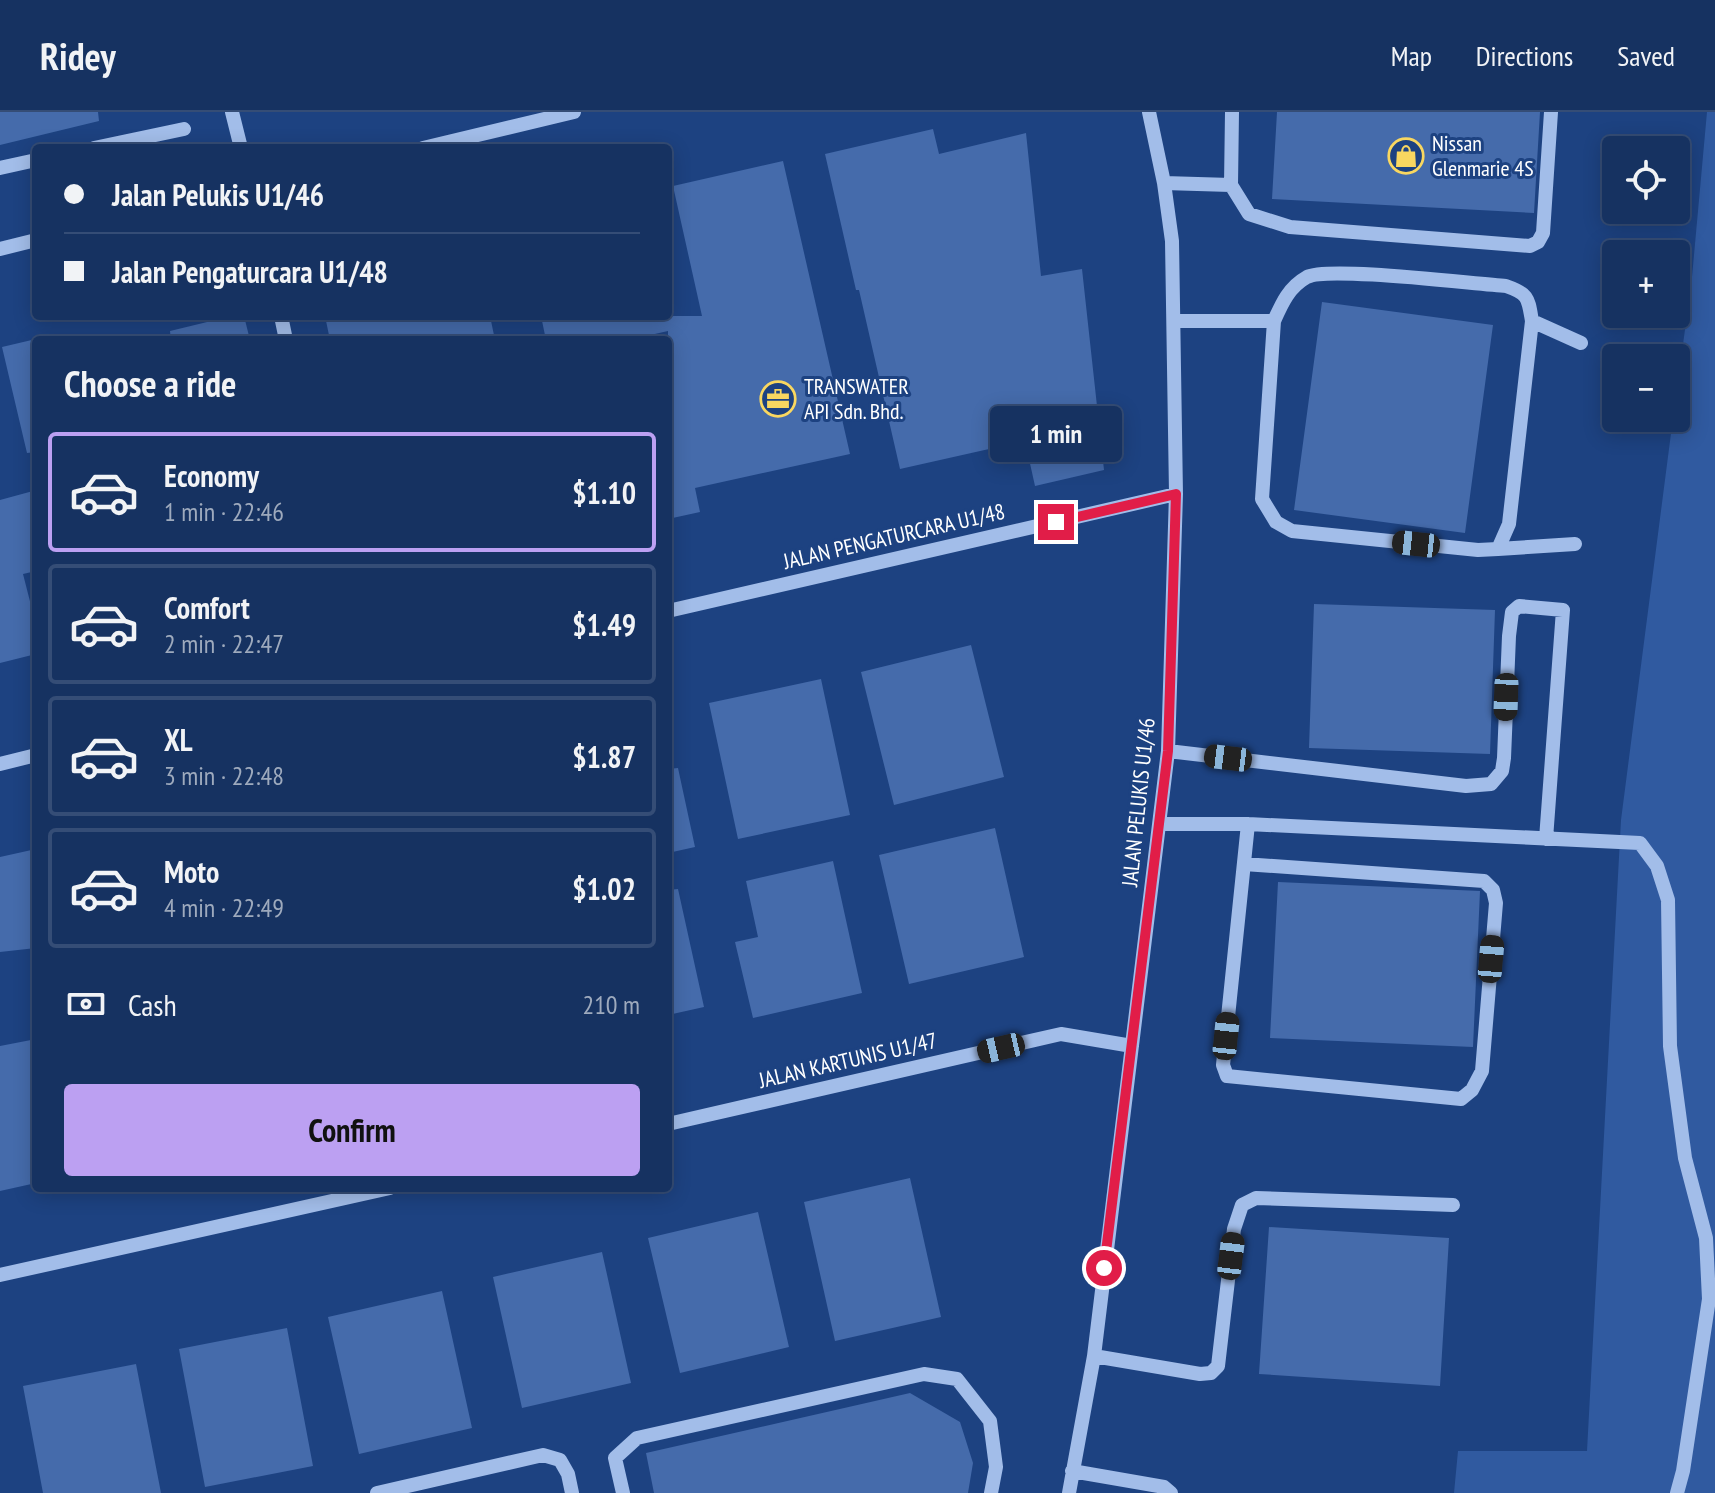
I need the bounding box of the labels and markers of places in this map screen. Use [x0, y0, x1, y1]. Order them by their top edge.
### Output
place label: Nissan Glenmarie 4S [1432, 129, 1534, 182]
shop icon: Nissan Glenmarie 4S [1387, 137, 1425, 175]
place label: TRANSWATER API Sdn. Bhd. [804, 372, 909, 425]
office icon: TRANSWATER API Sdn. Bhd. [759, 380, 797, 418]

